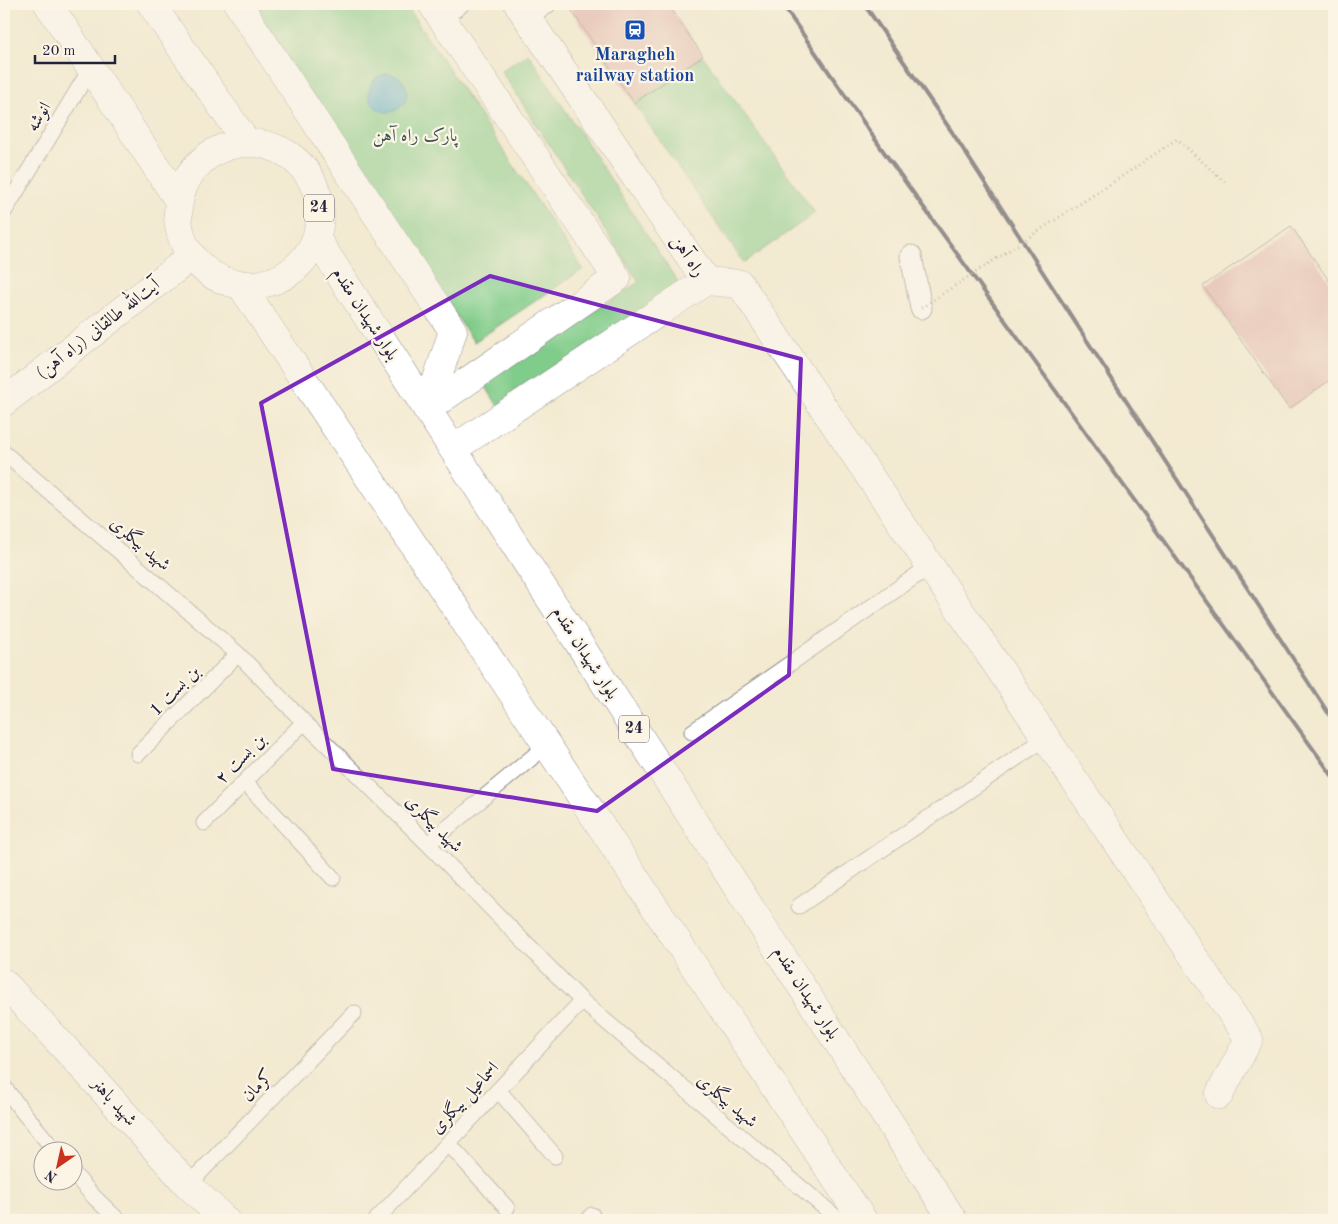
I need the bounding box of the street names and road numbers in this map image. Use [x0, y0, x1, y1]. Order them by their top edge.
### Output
street label: انوشه [23, 99, 55, 135]
road number: 24 [304, 194, 334, 222]
street label: راه آهن [666, 231, 710, 281]
street label: بلوار شهیدان مقدم [323, 264, 402, 367]
street label: (راه آهن) آیت‌الله طالقانی [29, 269, 166, 384]
street label: شهید بیگلری [105, 511, 176, 576]
street label: بلوار شهیدان مقدم [543, 603, 622, 706]
street label: بن بست 1 [146, 662, 205, 720]
road number: 24 [619, 716, 649, 742]
street label: بن بست ۲ [212, 730, 271, 788]
street label: شهید بیگلری [401, 789, 469, 857]
street label: بلوار شهیدان مقدم [764, 943, 843, 1046]
street label: اسماعیل بیگلری [425, 1056, 505, 1139]
street label: کرمان [237, 1065, 278, 1106]
street label: شهید بیگلری [692, 1068, 763, 1133]
street label: شهید باهنر [85, 1073, 140, 1131]

